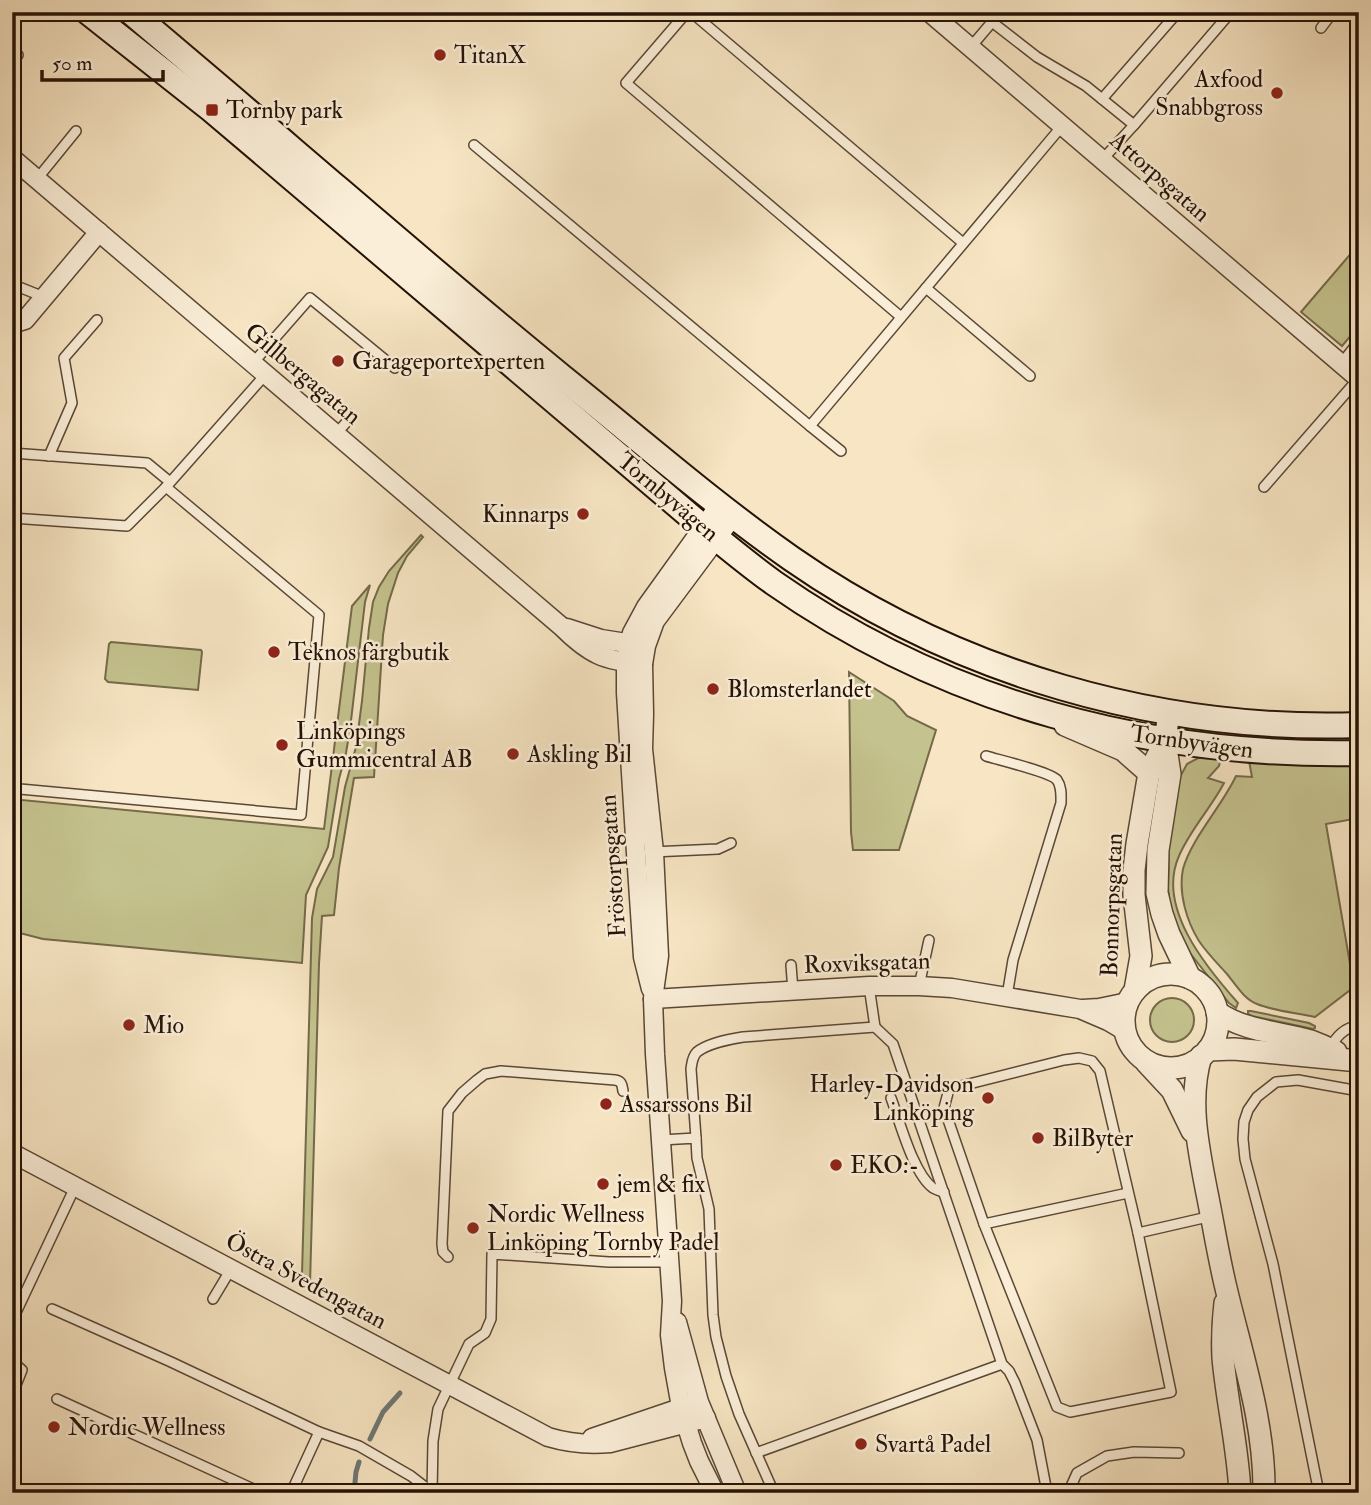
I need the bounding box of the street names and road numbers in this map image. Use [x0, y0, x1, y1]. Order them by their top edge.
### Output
street label: Attorpsgatan [1103, 124, 1217, 229]
street label: Gillbergagatan [238, 316, 368, 432]
street label: Tornbyvägen [611, 445, 725, 549]
street label: Tornbyvägen [1128, 718, 1256, 766]
street label: Fröstorpsgatan [593, 793, 633, 939]
street label: Bonnorpsgatan [1094, 832, 1130, 978]
street label: Roxviksgatan [803, 945, 931, 981]
street label: Östra Svedengatan [220, 1225, 392, 1337]

